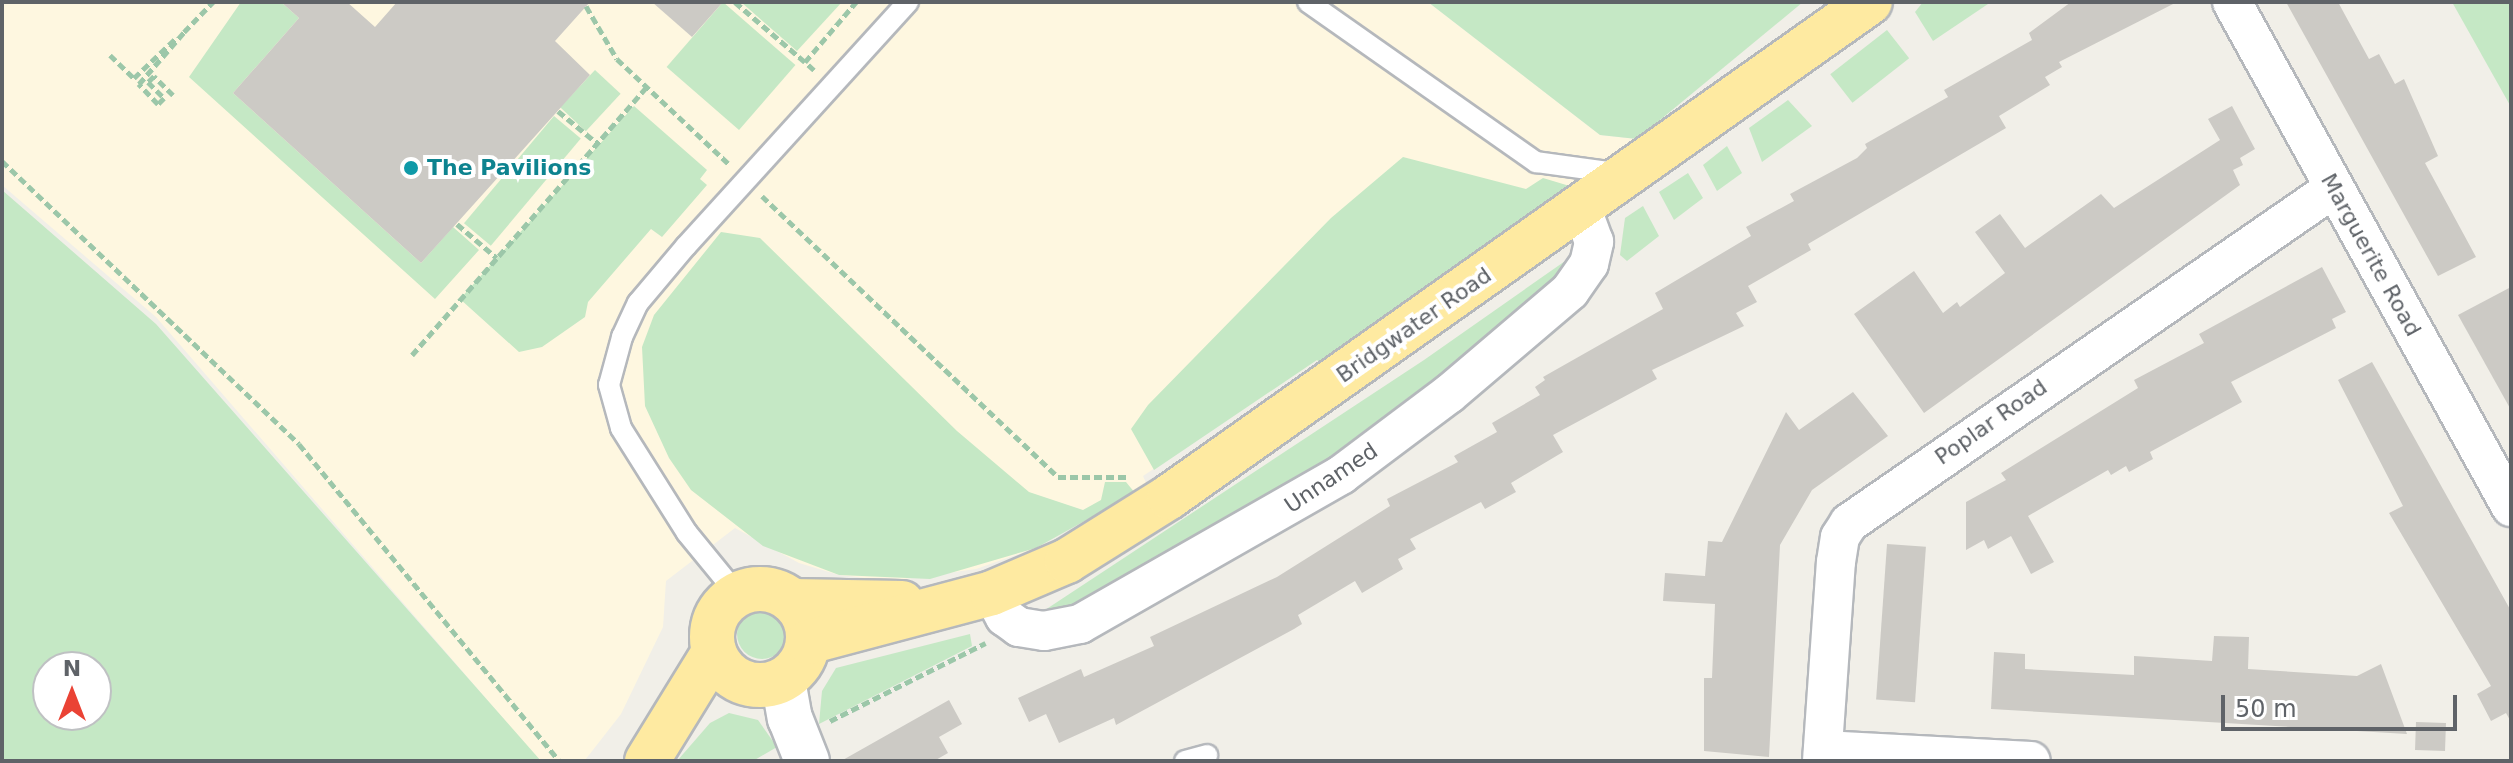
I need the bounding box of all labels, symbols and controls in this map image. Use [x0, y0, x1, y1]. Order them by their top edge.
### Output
place label: The Pavilions [427, 155, 591, 181]
marker: The Pavilions [402, 159, 420, 177]
street label: Marguerite Road [2315, 169, 2427, 341]
street label: Bridgwater Road [1331, 262, 1497, 388]
street label: Poplar Road [1930, 374, 2052, 470]
street label: Unnamed [1280, 437, 1382, 519]
north arrow [32, 651, 112, 731]
text: N [63, 656, 81, 681]
scale bar [2225, 679, 2461, 729]
text: 50 m [2235, 695, 2297, 723]

